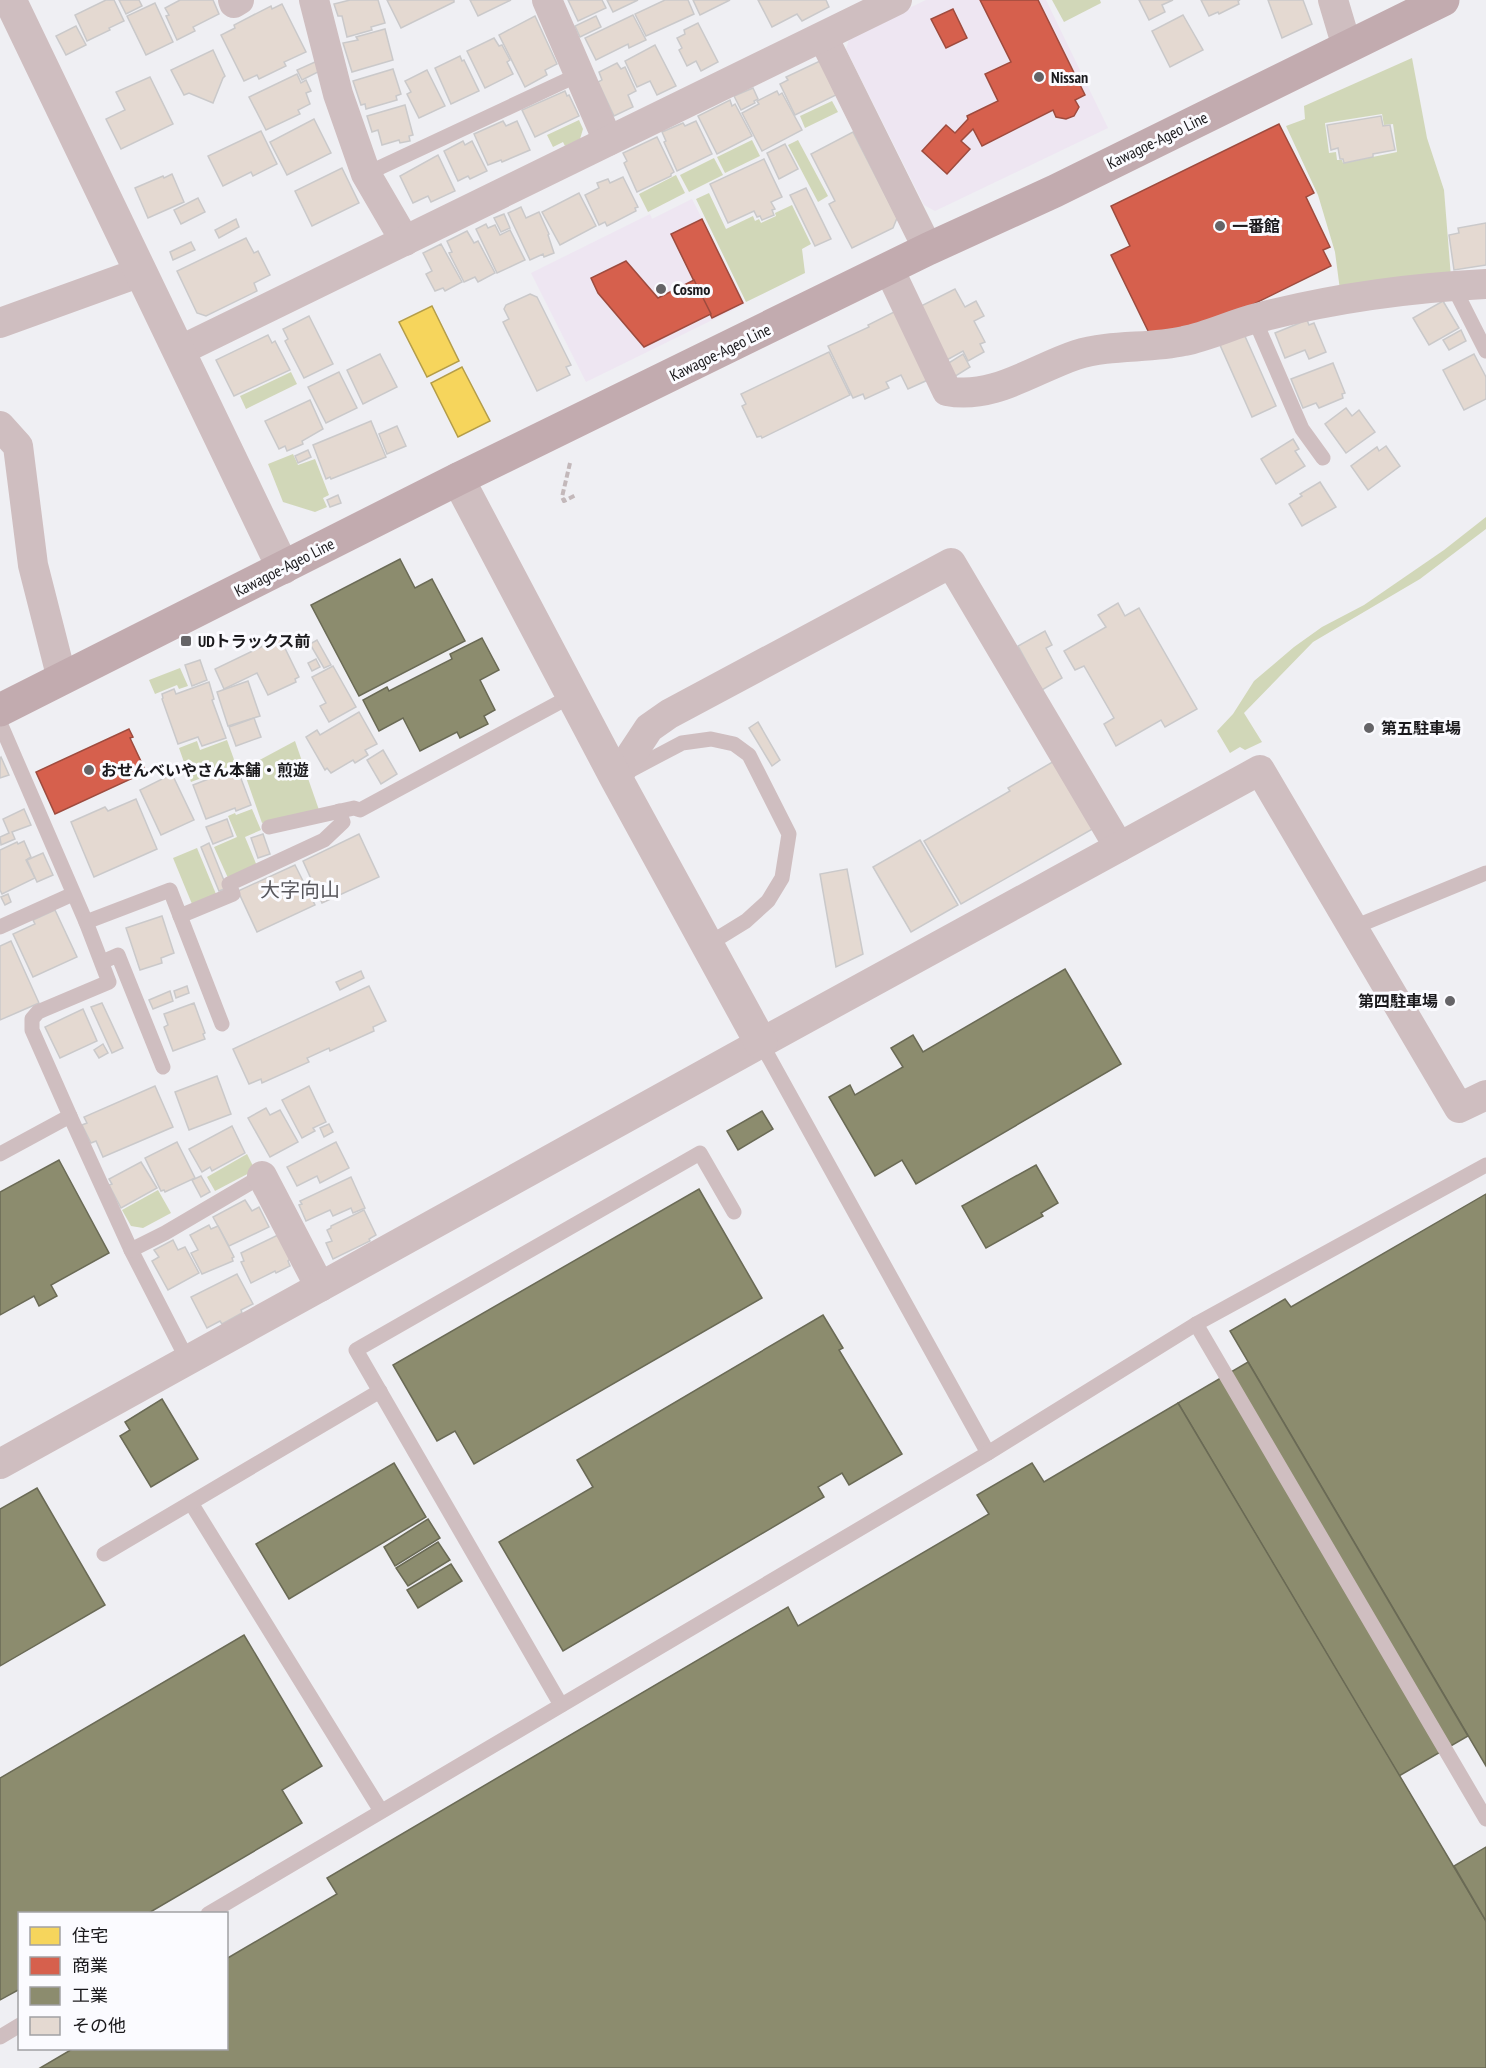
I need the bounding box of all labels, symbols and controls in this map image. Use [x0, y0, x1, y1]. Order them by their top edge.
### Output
place label: Nissan [1051, 67, 1088, 87]
marker: Nissan [1032, 70, 1046, 84]
street label: Kawagoe-Ageo Line [1103, 107, 1211, 173]
place label: 一番館 [1232, 216, 1280, 236]
marker: 一番館 [1213, 219, 1227, 233]
place label: Cosmo [673, 279, 710, 299]
marker: Cosmo [654, 282, 668, 296]
street label: Kawagoe-Ageo Line [666, 319, 774, 385]
street label: Kawagoe-Ageo Line [231, 533, 337, 601]
place label: UDトラックス前 [198, 631, 310, 651]
marker: UDトラックス前 [179, 634, 193, 648]
place label: 第五駐車場 [1381, 718, 1461, 738]
marker: 第五駐車場 [1362, 721, 1376, 735]
place label: おせんべいやさん本舗・煎遊 [101, 760, 309, 780]
marker: おせんべいやさん本舗・煎遊 [82, 763, 96, 777]
district label: 大字向山 [260, 877, 340, 903]
place label: 第四駐車場 [1358, 991, 1438, 1011]
marker: 第四駐車場 [1443, 994, 1457, 1008]
legend [18, 1912, 228, 2050]
text: 住宅 [72, 1924, 108, 1947]
text: 商業 [72, 1954, 108, 1977]
text: 工業 [72, 1984, 108, 2007]
text: その他 [72, 2014, 126, 2037]

